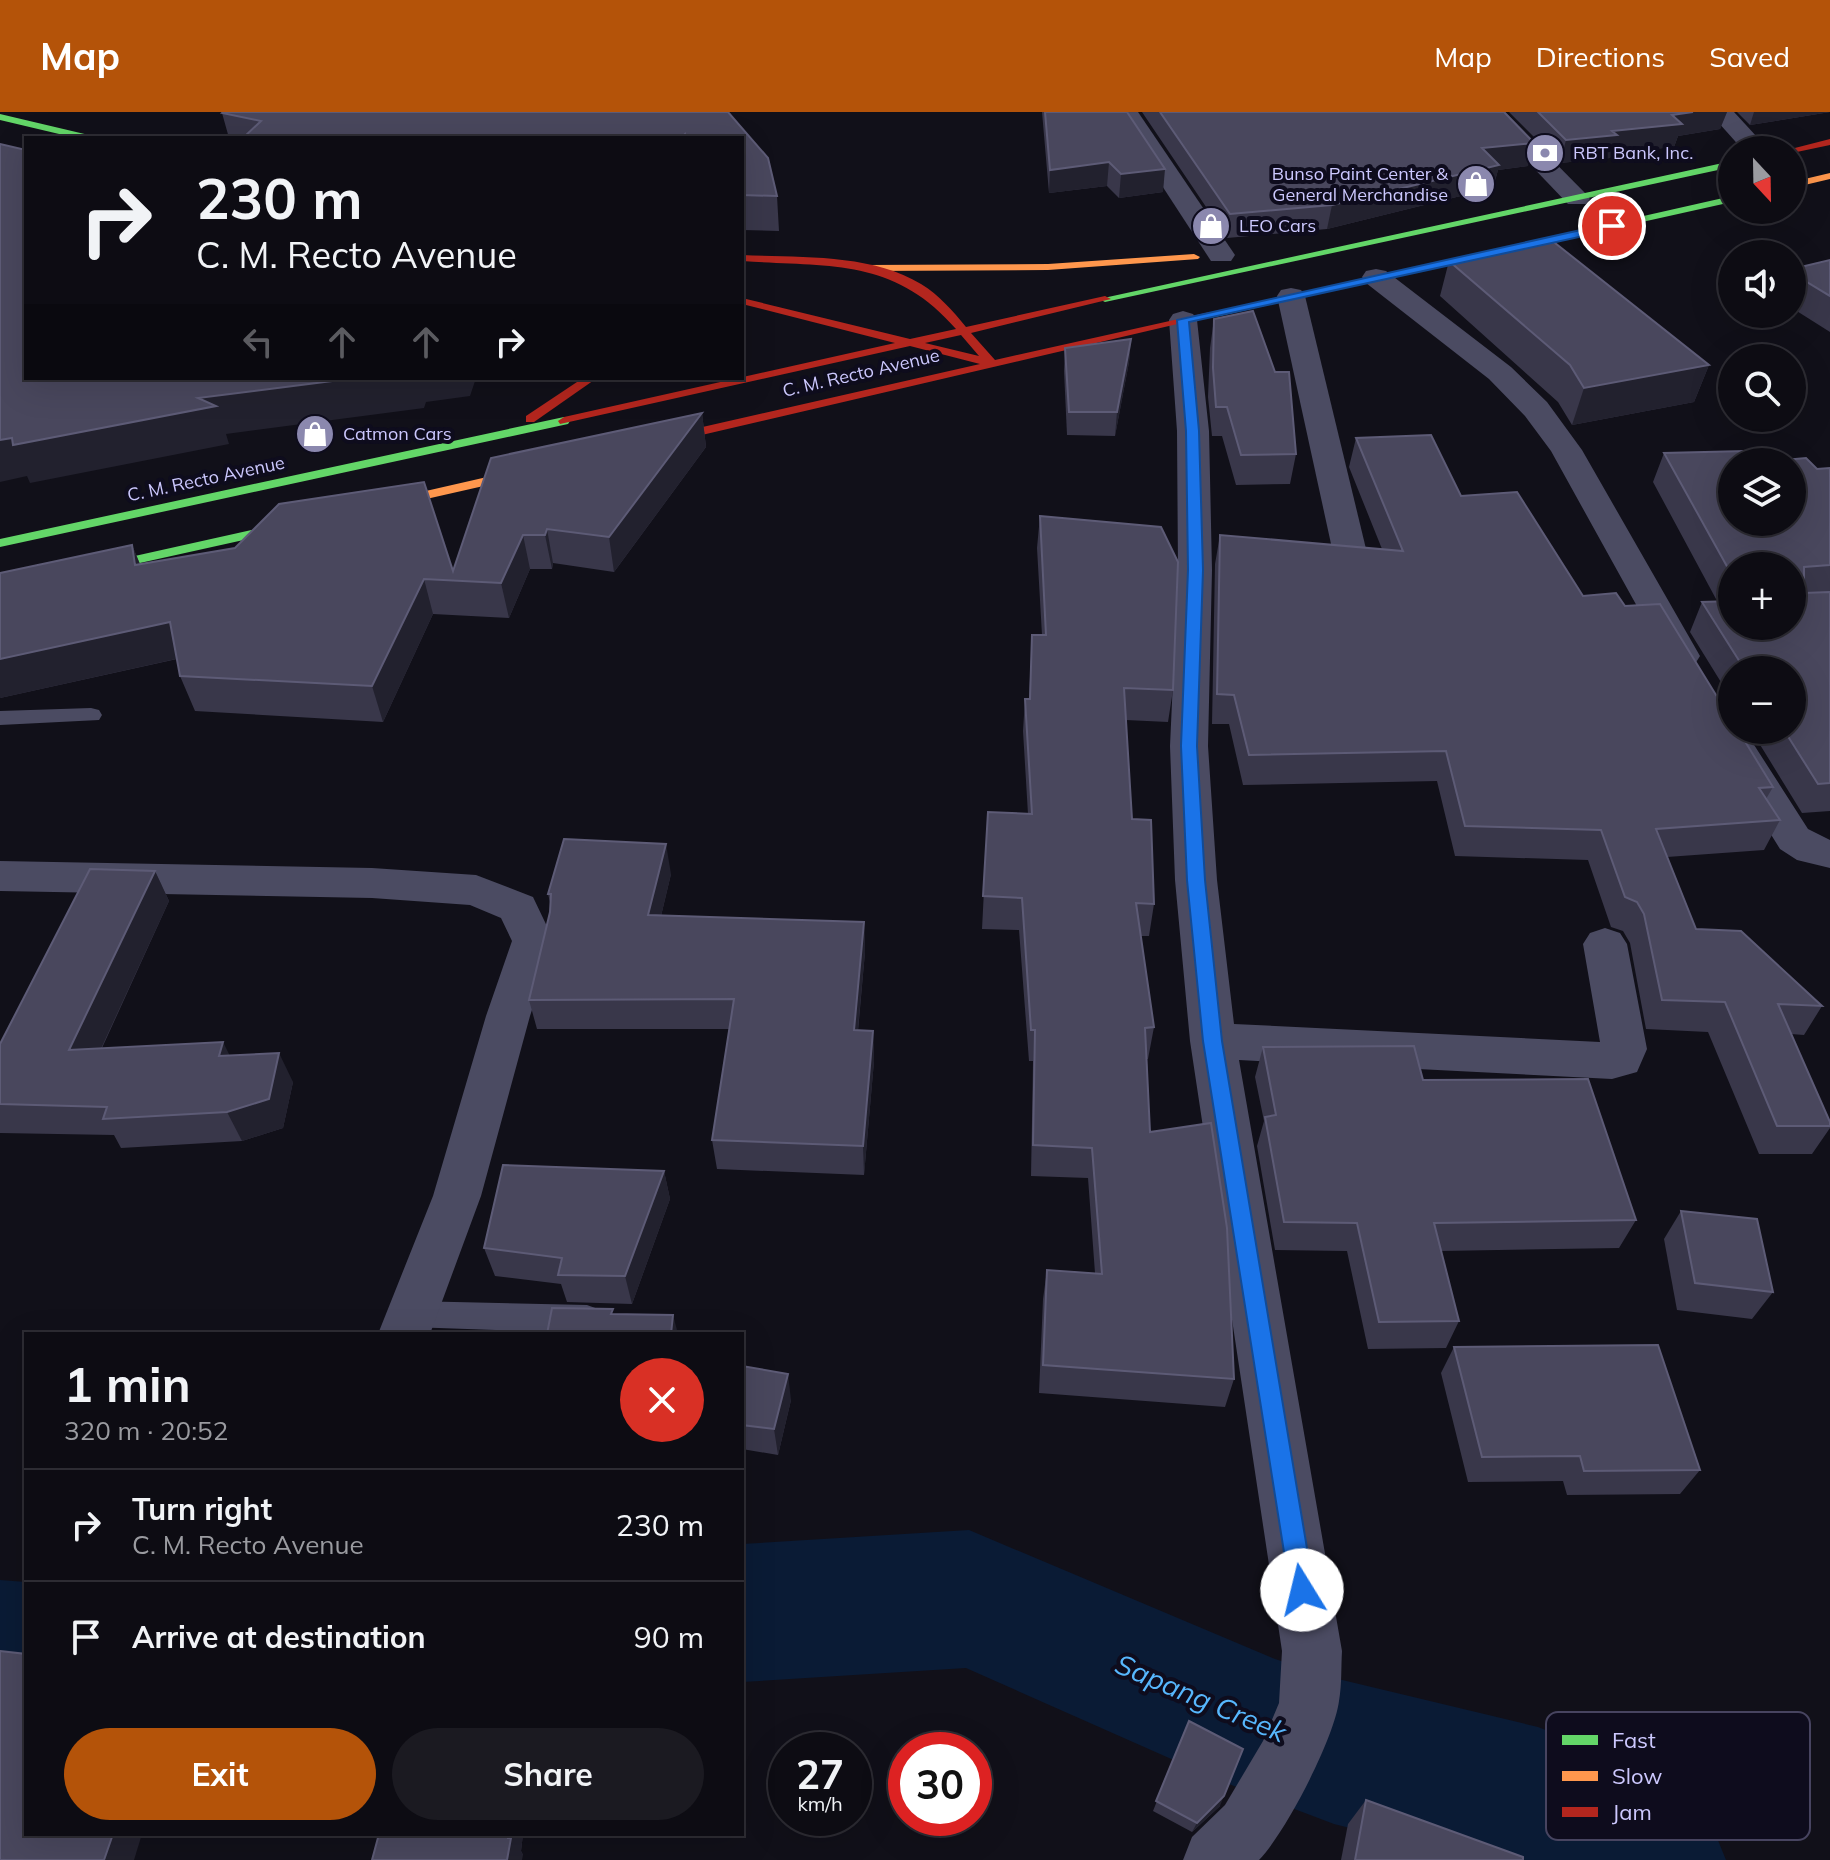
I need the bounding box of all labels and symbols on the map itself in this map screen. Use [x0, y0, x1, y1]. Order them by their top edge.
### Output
bank icon: RBT Bank, Inc. [1524, 132, 1566, 174]
north arrow [1718, 136, 1806, 224]
place label: RBT Bank, Inc. [1573, 141, 1693, 164]
place label: Bunso Paint Center & General Merchandise [1272, 162, 1449, 206]
shop icon: Bunso Paint Center & General Merchandise [1455, 163, 1497, 205]
pin [1578, 192, 1646, 260]
shop icon: LEO Cars [1190, 205, 1232, 247]
place label: LEO Cars [1239, 214, 1316, 237]
street label: C. M. Recto Avenue [780, 343, 942, 402]
shop icon: Catmon Cars [294, 413, 336, 455]
place label: Catmon Cars [343, 422, 452, 445]
street label: C. M. Recto Avenue [125, 451, 287, 506]
position arrow [1260, 1548, 1344, 1632]
water label: Sapang Creek [1110, 1646, 1293, 1750]
legend [1546, 1712, 1810, 1840]
text: Fast [1612, 1726, 1656, 1754]
speed limit sign: 30 [888, 1732, 992, 1836]
text: Slow [1612, 1762, 1662, 1790]
text: Jam [1612, 1798, 1652, 1826]

